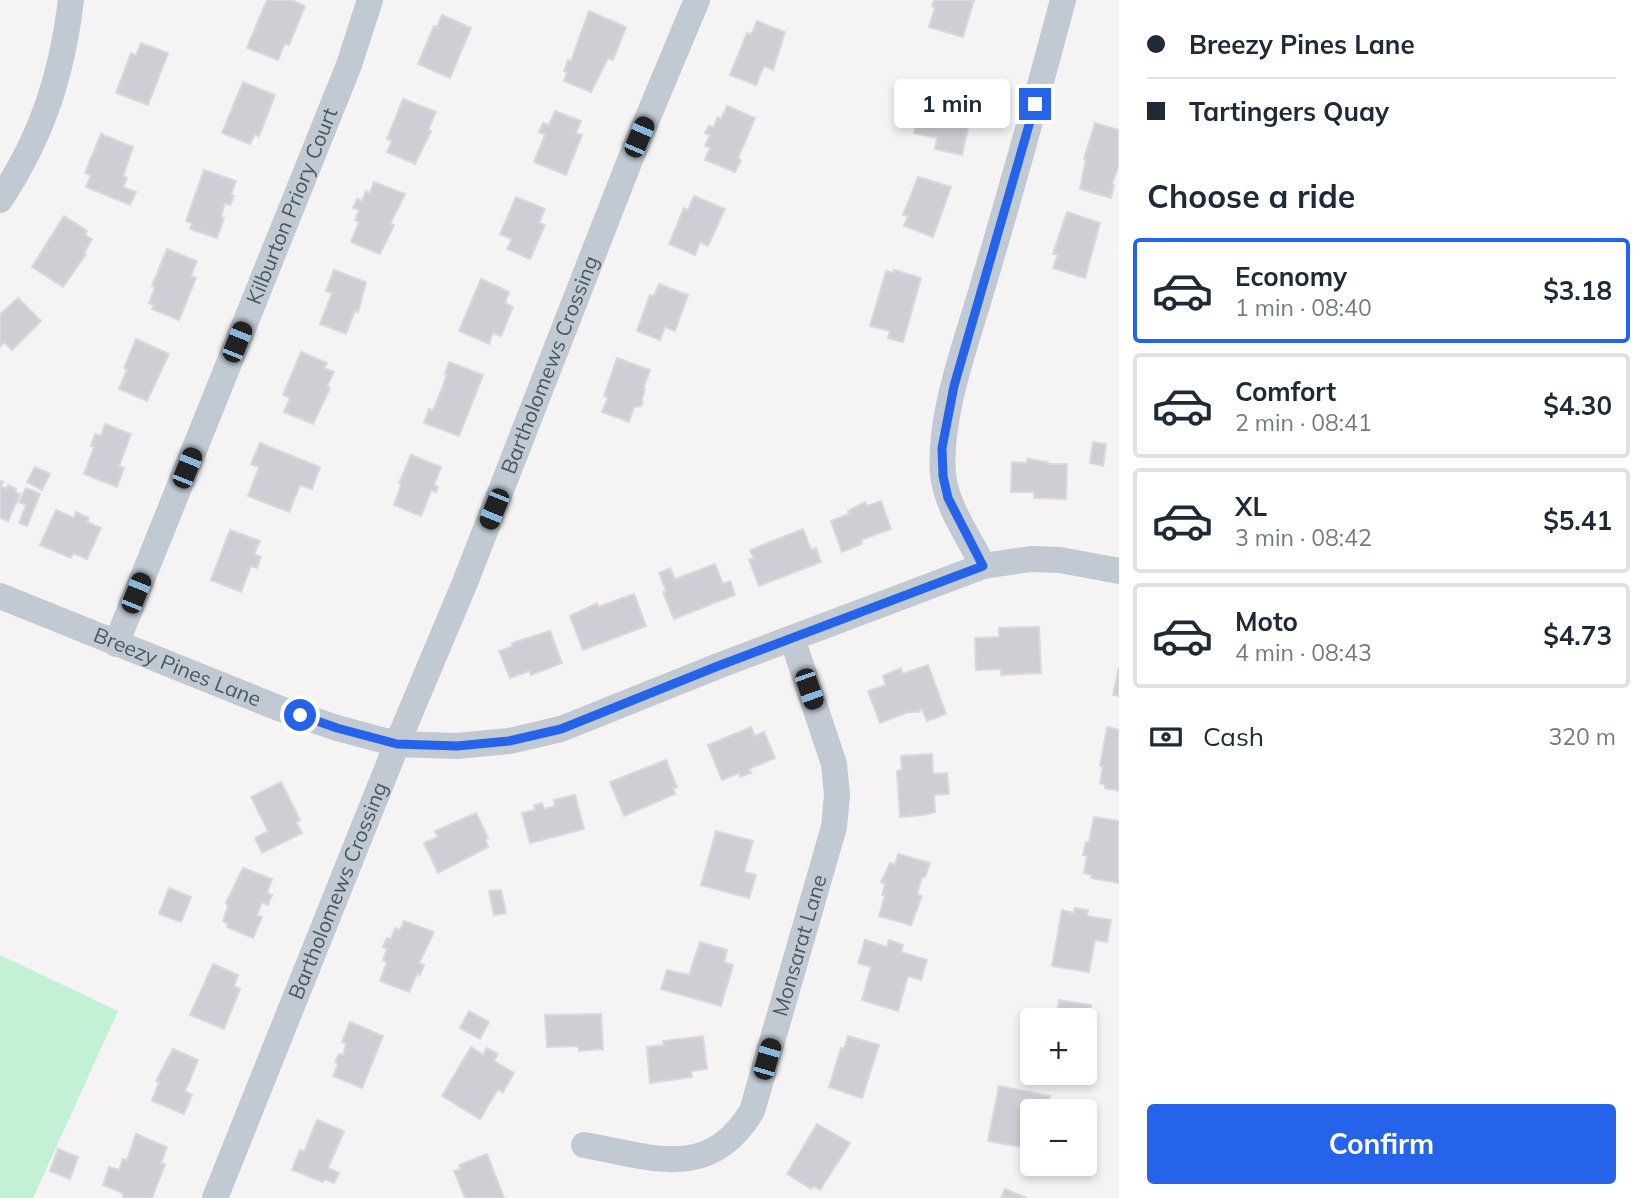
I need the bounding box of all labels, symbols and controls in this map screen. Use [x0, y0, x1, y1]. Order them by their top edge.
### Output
text: Breezy Pines Lane [1189, 28, 1415, 61]
callout: 1 min [895, 80, 1010, 128]
route end [1019, 88, 1051, 120]
text: 1 min [922, 89, 982, 118]
text: Tartingers Quay [1189, 95, 1389, 128]
street label: Kilburton Priory Court [240, 104, 342, 308]
car [622, 114, 657, 160]
text: Choose a ride [1147, 176, 1355, 216]
street label: Bartholomews Crossing [495, 252, 603, 477]
icon: car [1151, 259, 1214, 322]
text: Economy [1235, 260, 1347, 293]
text: $3.18 [1543, 274, 1612, 307]
text: 1 min · 08:40 [1235, 293, 1372, 322]
car [220, 319, 255, 365]
icon: car [1151, 374, 1214, 437]
text: Comfort [1235, 375, 1336, 408]
text: $4.30 [1543, 389, 1612, 422]
text: 2 min · 08:41 [1235, 408, 1372, 437]
car [170, 445, 205, 491]
car [477, 486, 512, 532]
icon: car [1151, 489, 1214, 552]
text: XL [1235, 490, 1267, 523]
text: $5.41 [1543, 504, 1612, 537]
text: 3 min · 08:42 [1235, 523, 1372, 552]
car [119, 570, 154, 616]
icon: car [1151, 604, 1214, 667]
text: Moto [1235, 605, 1298, 638]
text: $4.73 [1543, 619, 1612, 652]
street label: Breezy Pines Lane [90, 621, 265, 712]
text: 4 min · 08:43 [1235, 638, 1372, 667]
car [793, 666, 826, 712]
route start [284, 699, 316, 731]
icon: cash [1147, 718, 1185, 756]
text: Cash [1203, 720, 1264, 753]
text: 320 m [1548, 722, 1616, 751]
street label: Bartholomews Crossing [282, 778, 392, 1003]
street label: Monsarat Lane [766, 871, 832, 1019]
map controls [1020, 1008, 1097, 1176]
button: + [1020, 1008, 1097, 1085]
car [752, 1036, 783, 1082]
button: − [1020, 1099, 1097, 1176]
button: Confirm [1147, 1104, 1616, 1184]

